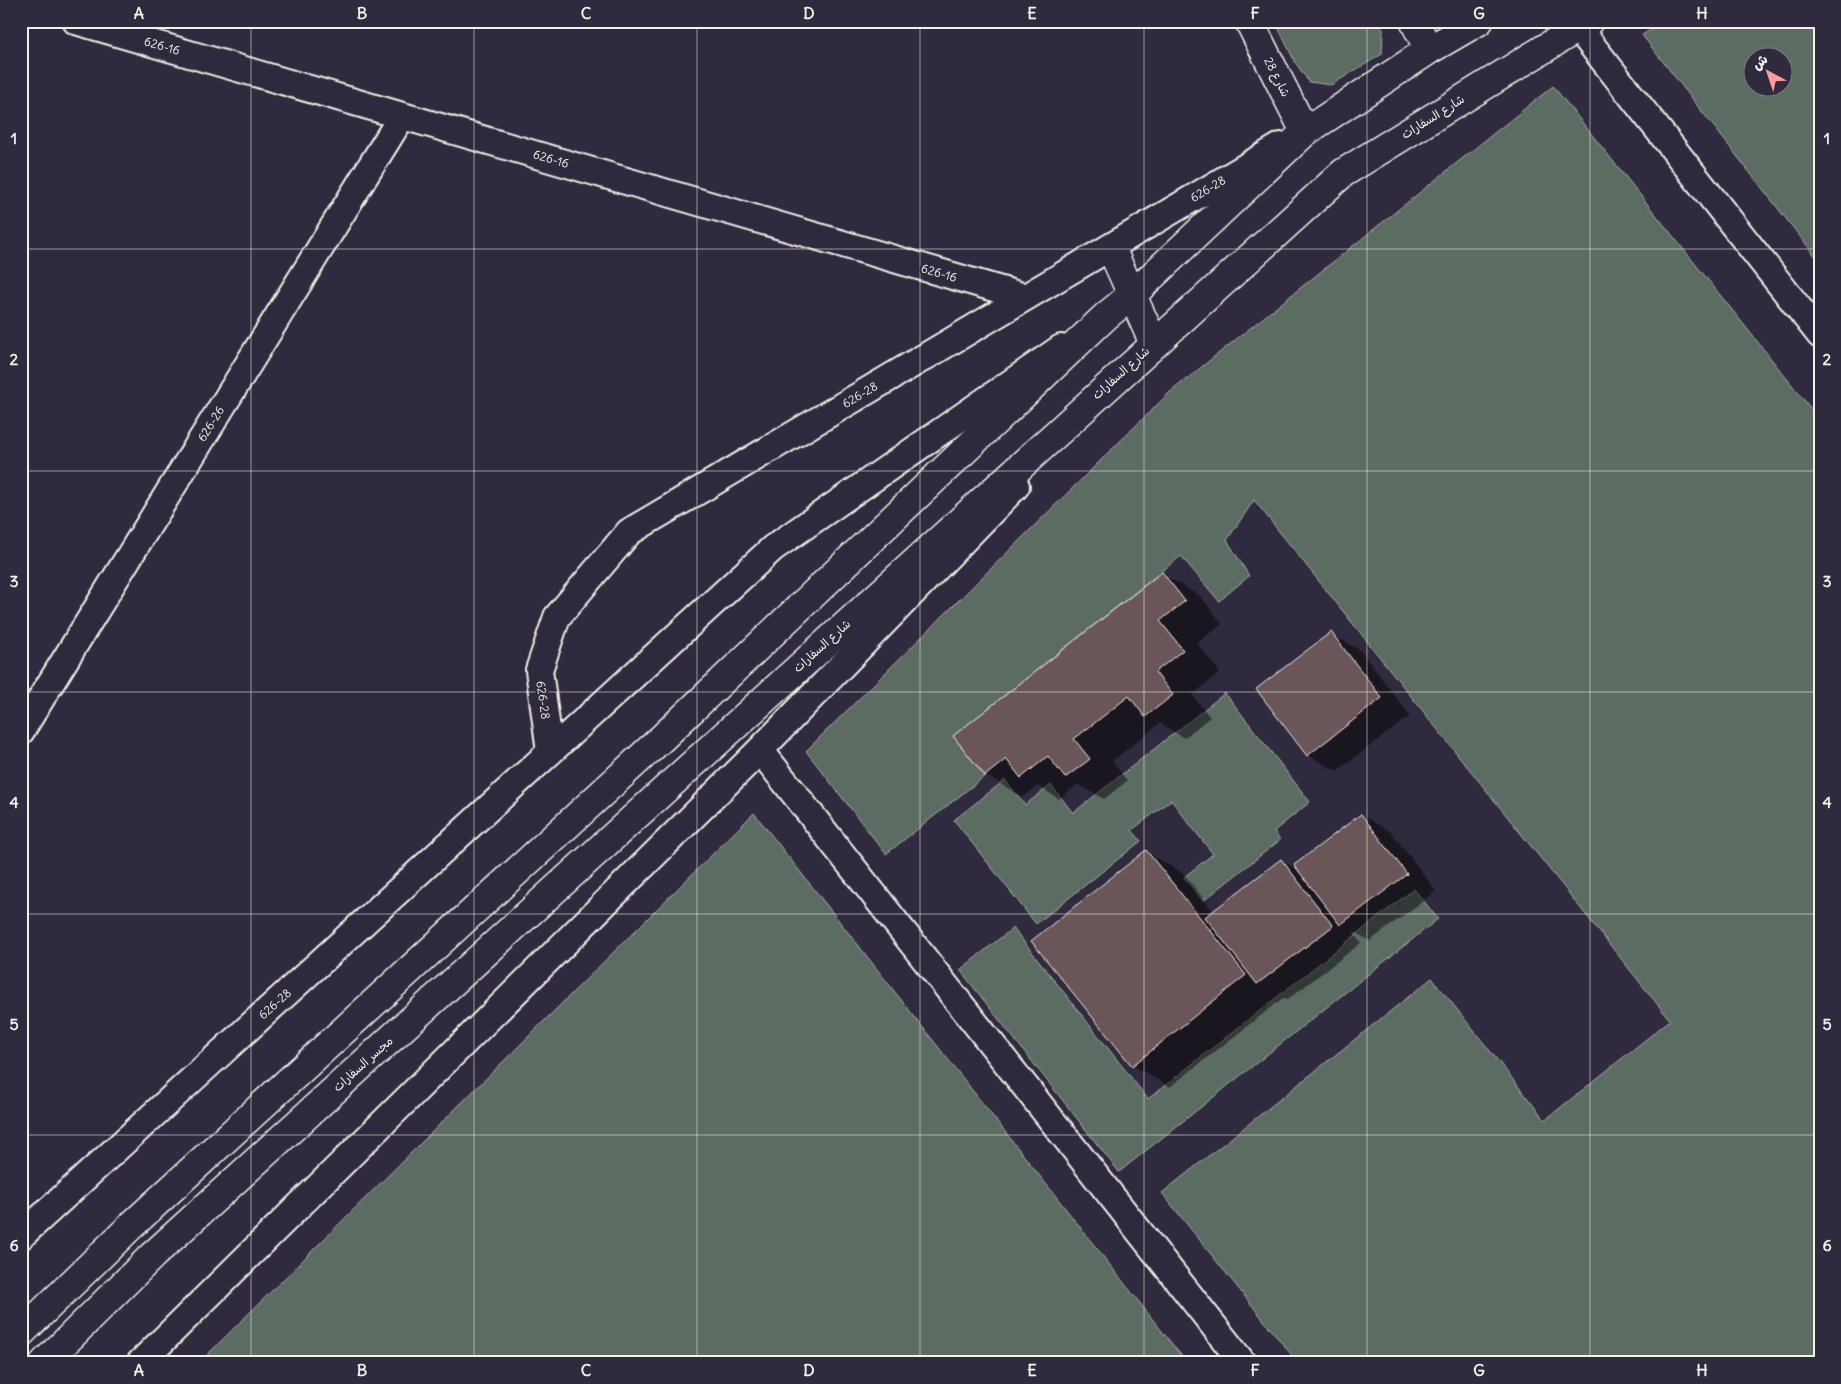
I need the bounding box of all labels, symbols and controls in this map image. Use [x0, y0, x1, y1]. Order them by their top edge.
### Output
text: A [134, 3, 144, 23]
text: B [357, 3, 368, 23]
text: C [581, 3, 592, 23]
text: D [803, 3, 815, 23]
text: E [1027, 3, 1037, 23]
text: F [1250, 3, 1260, 23]
text: G [1473, 3, 1485, 23]
text: H [1696, 3, 1708, 23]
street label: 626-16 [142, 33, 182, 58]
north arrow [1744, 48, 1794, 98]
text: ش [1748, 50, 1771, 74]
street label: شارع 28 [1259, 55, 1294, 100]
street label: شارع السفارات [1398, 91, 1468, 144]
text: 1 [11, 128, 17, 148]
text: 1 [1824, 128, 1830, 148]
street label: 626-16 [531, 146, 571, 171]
street label: 626-28 [1187, 172, 1228, 205]
street label: 626-16 [919, 260, 959, 285]
street label: شارع السفارات [1089, 343, 1154, 404]
text: 2 [10, 349, 19, 369]
text: 2 [1823, 349, 1832, 369]
street label: 626-28 [839, 378, 880, 411]
street label: 626-26 [194, 403, 227, 444]
text: 3 [9, 571, 19, 591]
text: 3 [1822, 571, 1832, 591]
street label: شارع السفارات [790, 616, 855, 677]
street label: 626-28 [533, 680, 554, 720]
text: 4 [9, 792, 19, 812]
text: 4 [1822, 792, 1832, 812]
street label: 626-28 [255, 985, 294, 1022]
text: 5 [9, 1014, 19, 1034]
text: 5 [1822, 1014, 1832, 1034]
street label: مجسر السفارات [330, 1033, 396, 1095]
text: 6 [9, 1235, 19, 1255]
text: 6 [1822, 1235, 1832, 1255]
text: A [134, 1360, 144, 1380]
text: B [357, 1360, 368, 1380]
text: C [581, 1360, 592, 1380]
text: D [803, 1360, 815, 1380]
text: E [1027, 1360, 1037, 1380]
text: F [1250, 1360, 1260, 1380]
text: G [1473, 1360, 1485, 1380]
text: H [1696, 1360, 1708, 1380]

